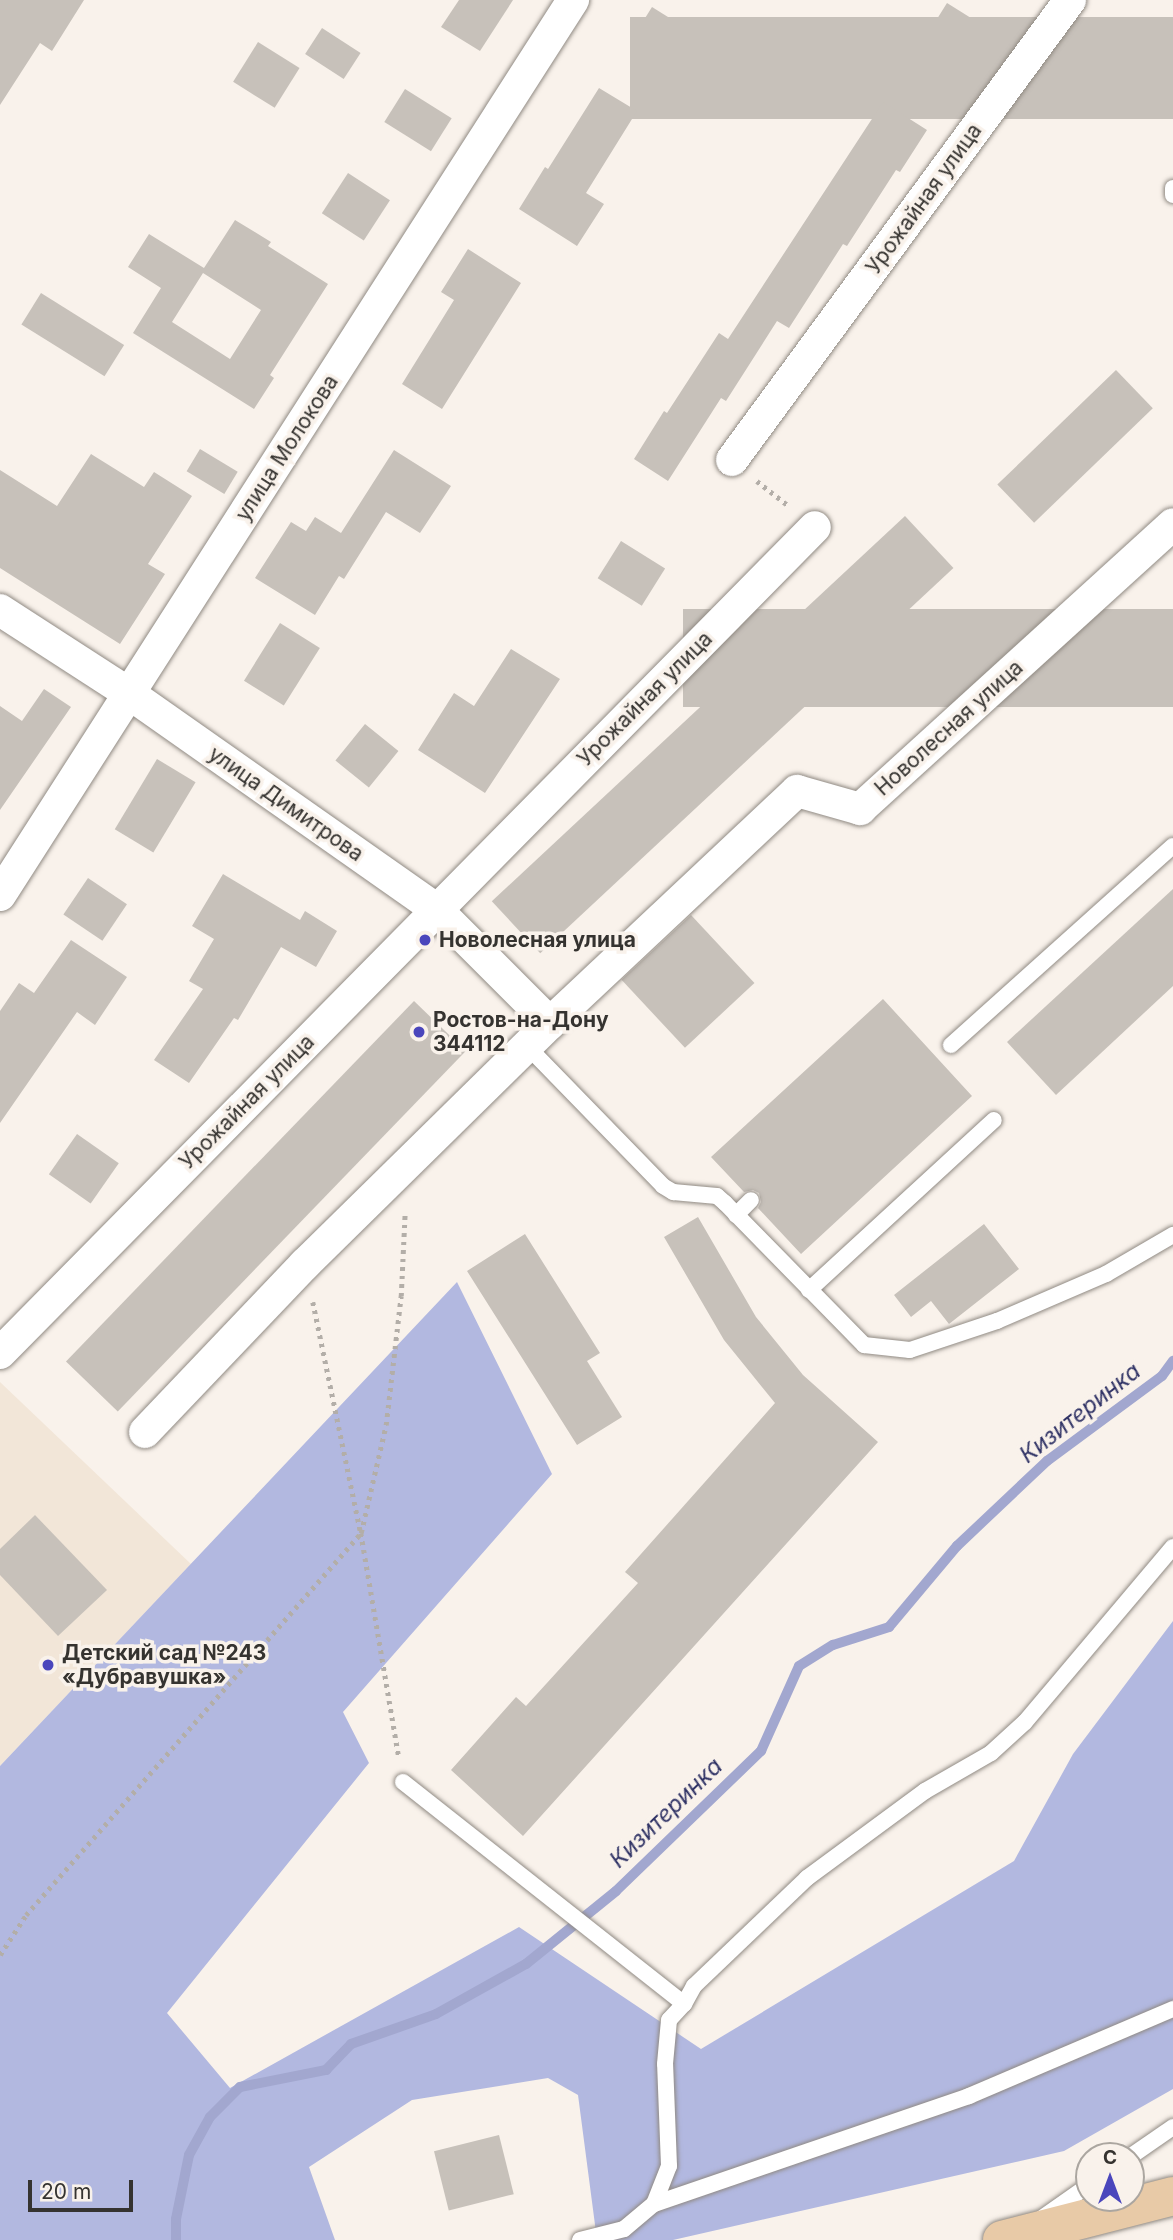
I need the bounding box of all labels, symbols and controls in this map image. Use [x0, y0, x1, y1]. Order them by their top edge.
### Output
street label: Урожайная улица [861, 119, 987, 279]
street label: улица Молокова [230, 370, 344, 526]
street label: Урожайная улица [572, 626, 718, 772]
street label: Новолесная улица [870, 655, 1028, 801]
street label: улица Димитрова [204, 741, 368, 867]
place label: Новолесная улица [439, 927, 636, 953]
marker: Новолесная улица [417, 932, 433, 948]
place label: Ростов-на-Дону 344112 [433, 1007, 609, 1057]
marker: Ростов-на-Дону 344112 [411, 1024, 427, 1040]
street label: Урожайная улица [174, 1029, 320, 1175]
water label: Кизитеринка [1014, 1357, 1146, 1469]
place label: Детский сад №243 «Дубравушка» [62, 1640, 266, 1690]
marker: Детский сад №243 «Дубравушка» [40, 1657, 56, 1673]
water label: Кизитеринка [604, 1753, 728, 1873]
north arrow [1075, 2142, 1145, 2212]
text: С [1103, 2146, 1117, 2169]
scale bar [32, 2166, 136, 2210]
text: 20 m [41, 2179, 91, 2204]

